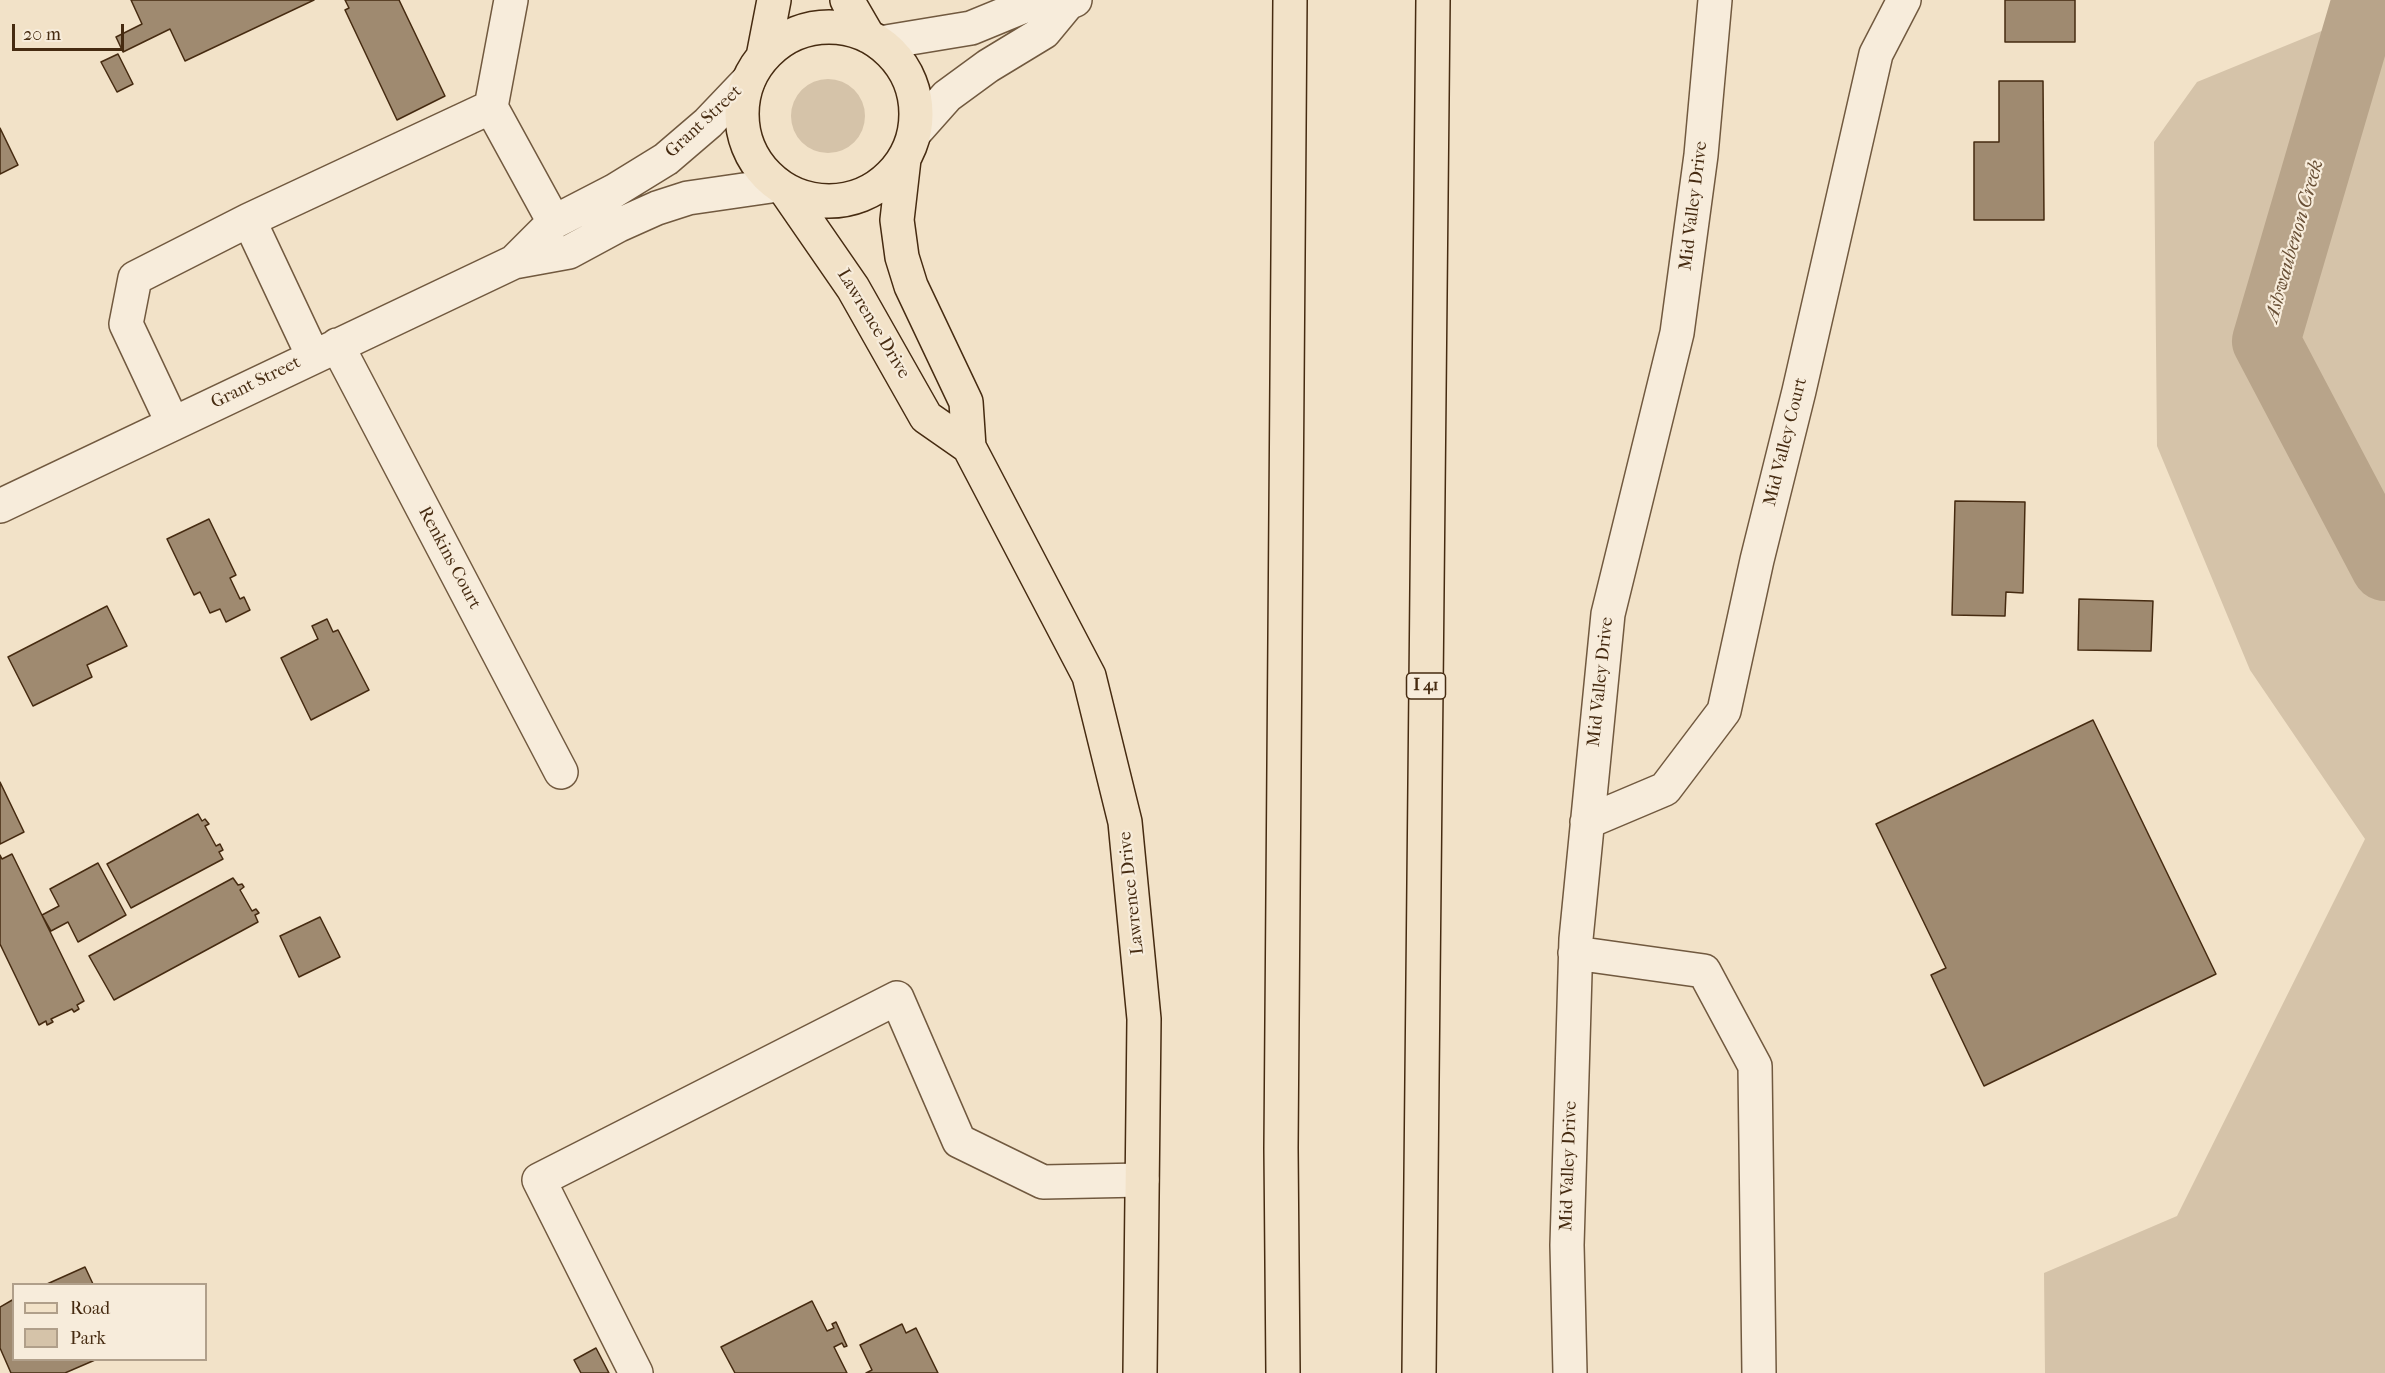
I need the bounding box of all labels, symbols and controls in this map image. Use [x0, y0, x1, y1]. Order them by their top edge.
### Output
scale bar [15, 12, 128, 50]
text: 20 m [23, 24, 61, 45]
street label: Grant Street [661, 81, 747, 163]
street label: Mid Valley Drive [1675, 140, 1713, 272]
water label: Ashwaubenon Creek [2260, 157, 2330, 325]
street label: Lawrence Drive [832, 265, 914, 383]
street label: Grant Street [208, 352, 304, 414]
street label: Mid Valley Court [1760, 376, 1812, 508]
street label: Renkins Court [413, 503, 485, 613]
street label: Mid Valley Drive [1583, 616, 1619, 748]
road number: I 41 [1406, 673, 1446, 699]
street label: Lawrence Drive [1115, 830, 1149, 956]
street label: Mid Valley Drive [1556, 1101, 1582, 1231]
legend [12, 1283, 207, 1361]
text: Road [70, 1298, 110, 1319]
text: Park [70, 1328, 106, 1349]

